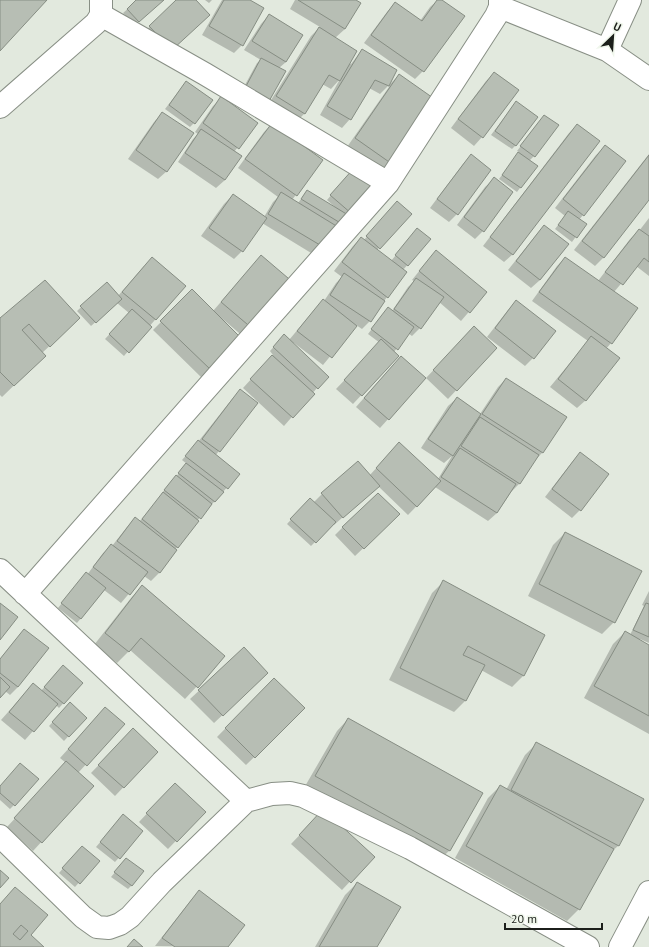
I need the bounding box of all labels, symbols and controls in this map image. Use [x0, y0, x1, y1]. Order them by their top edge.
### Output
north arrow [593, 16, 633, 56]
text: U [611, 19, 623, 35]
scale bar [505, 905, 602, 931]
text: 20 m [511, 911, 537, 926]

